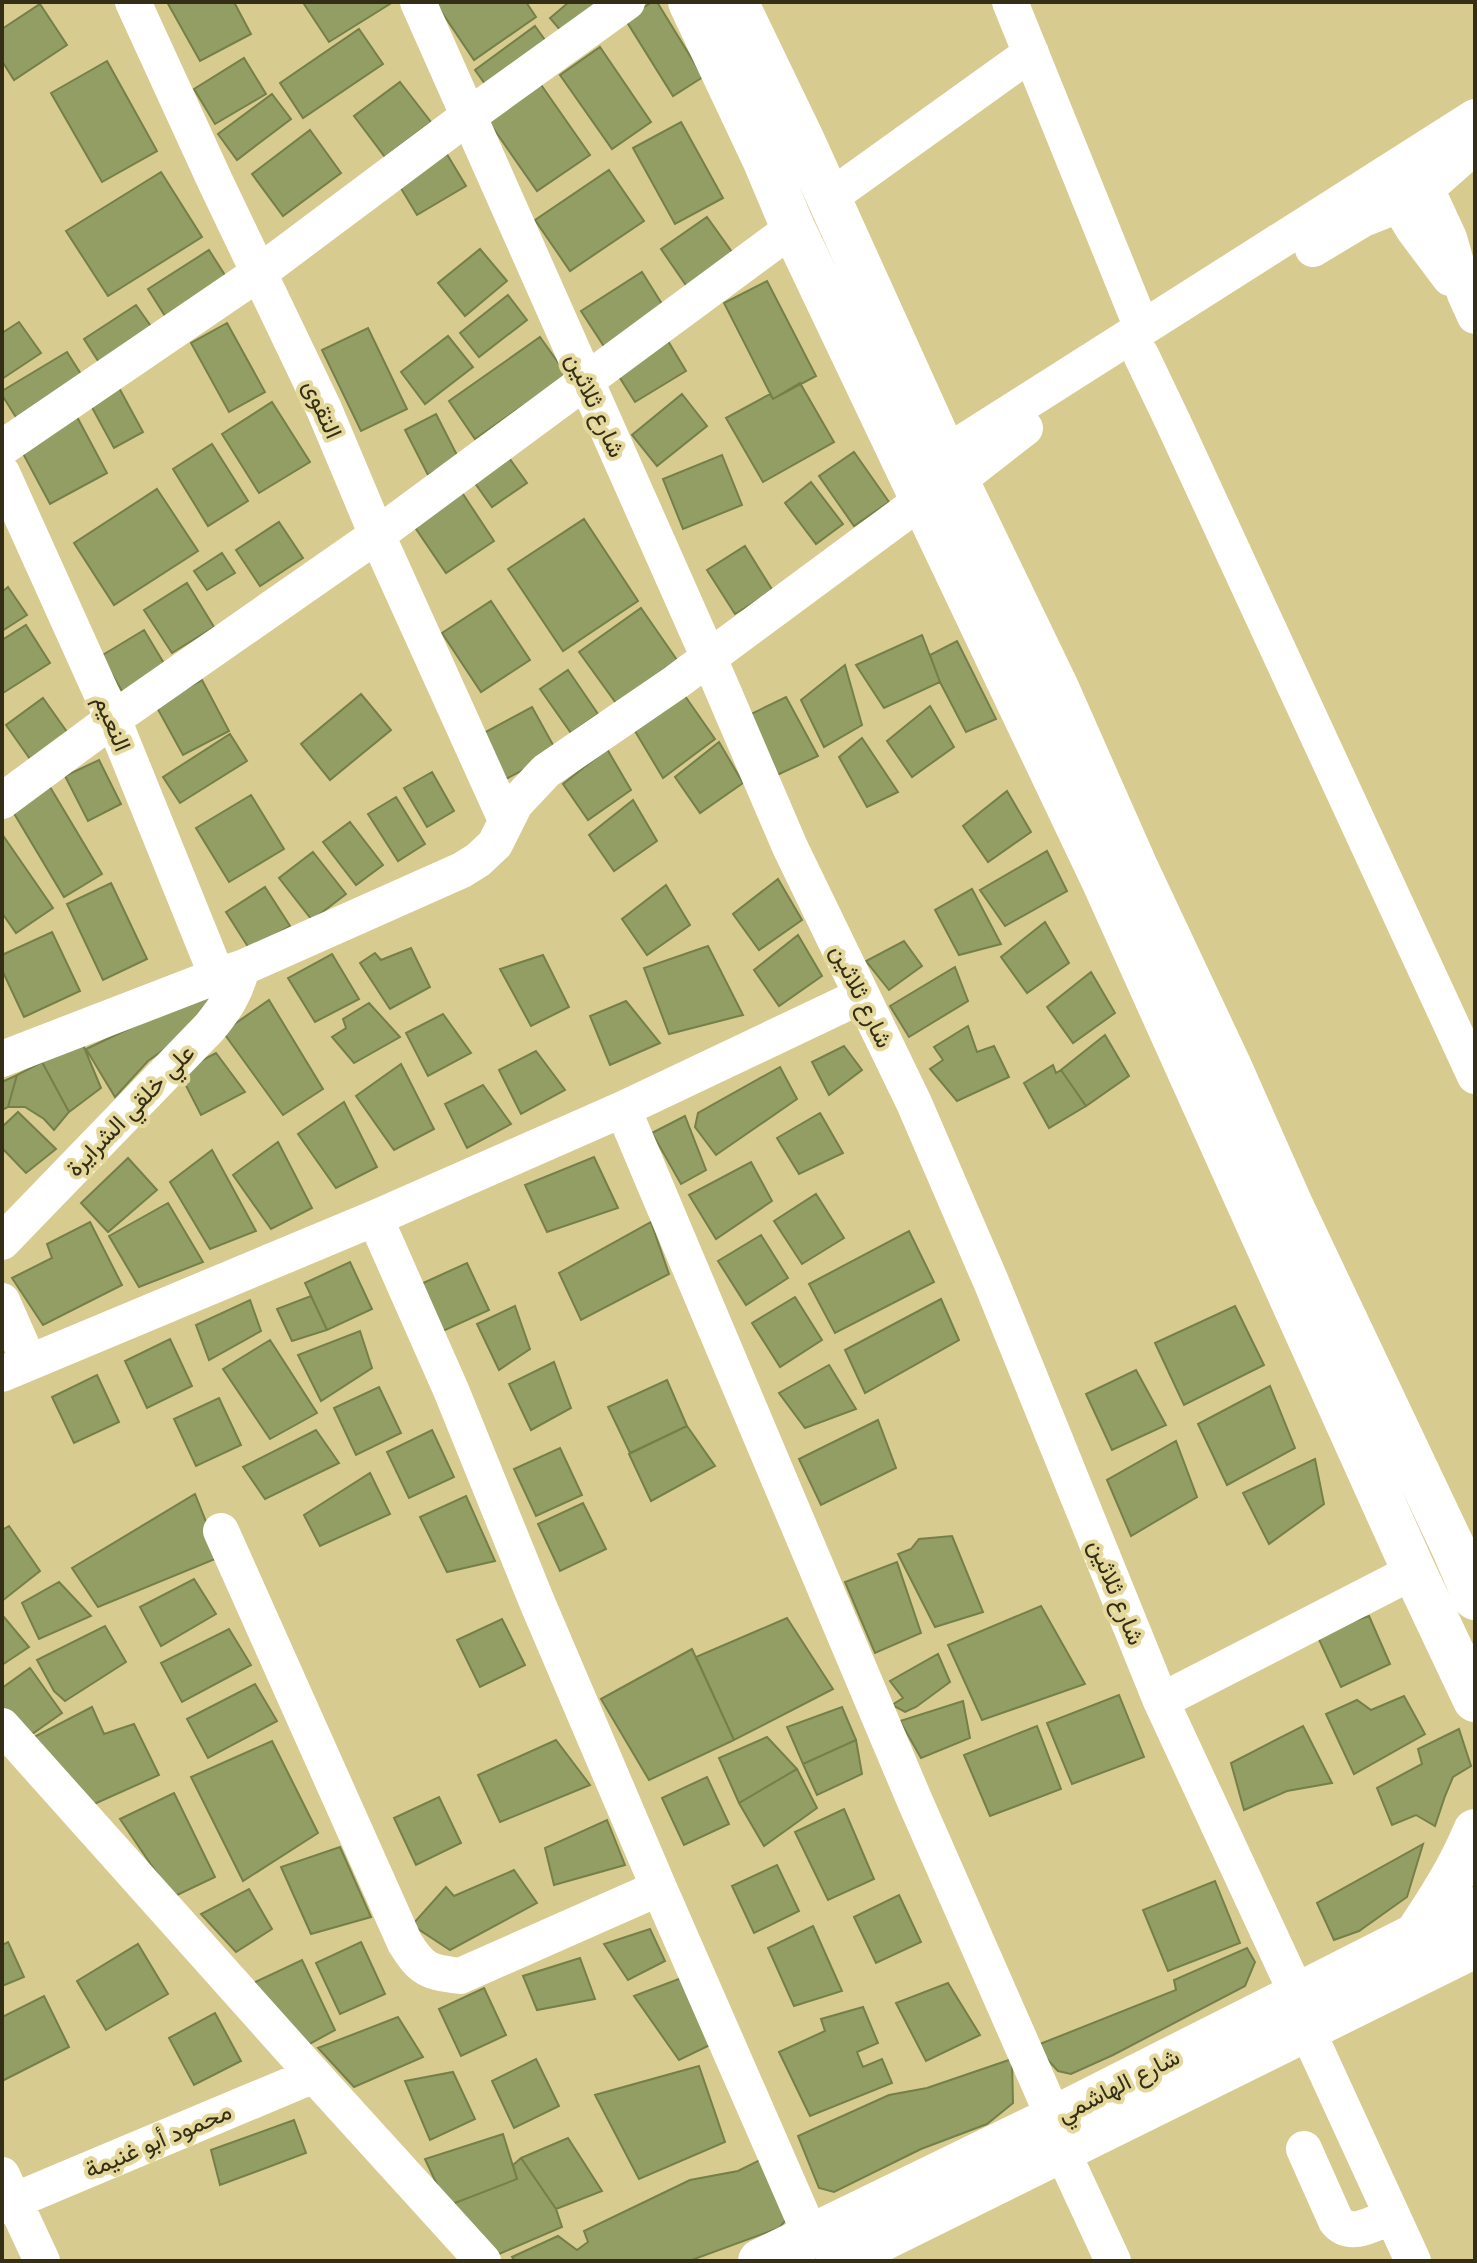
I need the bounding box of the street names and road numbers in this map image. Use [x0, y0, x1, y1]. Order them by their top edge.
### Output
street label: شارع ثلاثين [558, 348, 633, 462]
street label: التقوى [296, 375, 350, 443]
street label: النعيم [86, 690, 139, 756]
street label: شارع ثلاثين [823, 939, 900, 1053]
street label: علي خلقي الشرايرة [59, 1037, 204, 1186]
street label: شارع ثلاثين [1081, 1535, 1152, 1650]
street label: شارع الهاشمي [1051, 2041, 1187, 2133]
street label: محمود أبو غنيمة [80, 2095, 236, 2185]

